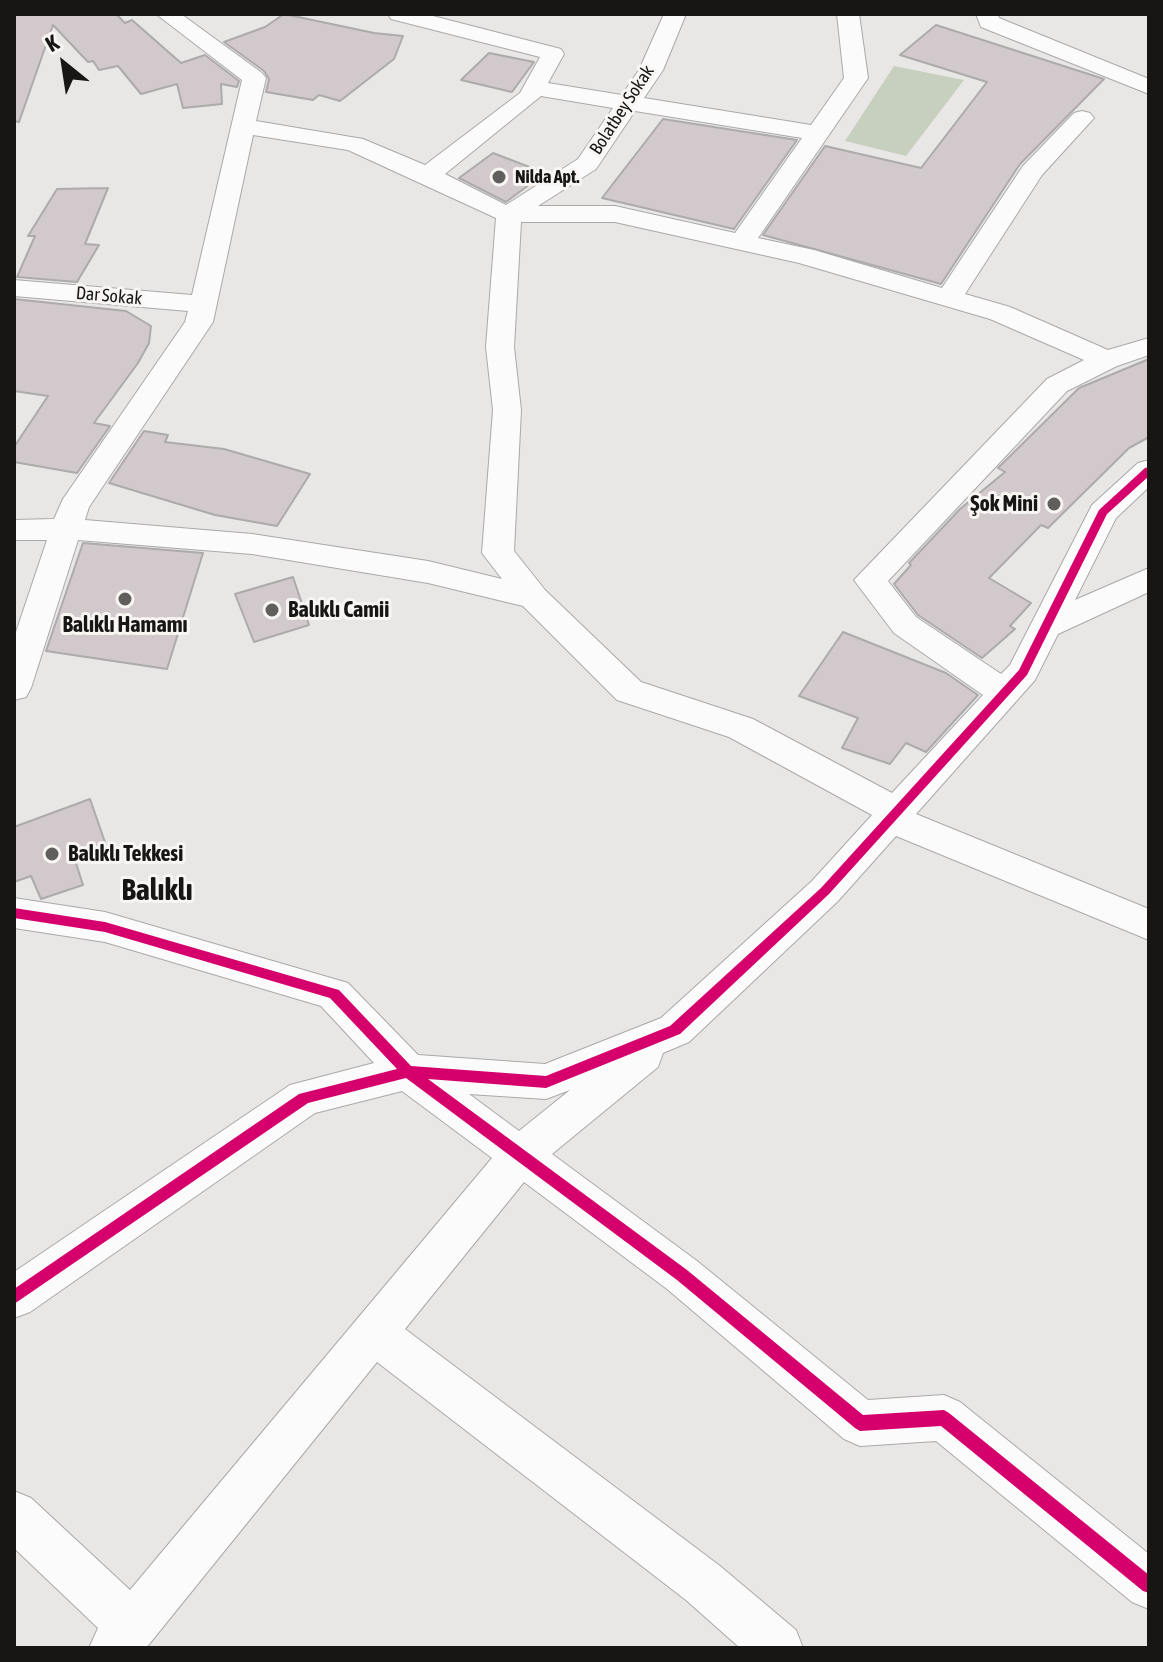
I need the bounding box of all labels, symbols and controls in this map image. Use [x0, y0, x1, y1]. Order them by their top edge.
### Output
north arrow [24, 24, 104, 104]
text: K [41, 29, 63, 57]
street label: Bolatbey Sokak [585, 61, 659, 159]
place label: Nilda Apt. [515, 166, 579, 188]
marker: Nilda Apt. [490, 168, 508, 186]
street label: Dar Sokak [75, 282, 143, 310]
place label: Şok Mini [970, 491, 1038, 517]
marker: Şok Mini [1045, 495, 1063, 513]
marker: Balıklı Hamamı [116, 590, 134, 608]
place label: Balıklı Camii [288, 597, 389, 623]
marker: Balıklı Camii [263, 601, 281, 619]
place label: Balıklı Hamamı [62, 612, 188, 638]
place label: Balıklı Tekkesi [68, 841, 183, 867]
marker: Balıklı Tekkesi [43, 845, 61, 863]
district label: Balıklı [121, 873, 193, 909]

